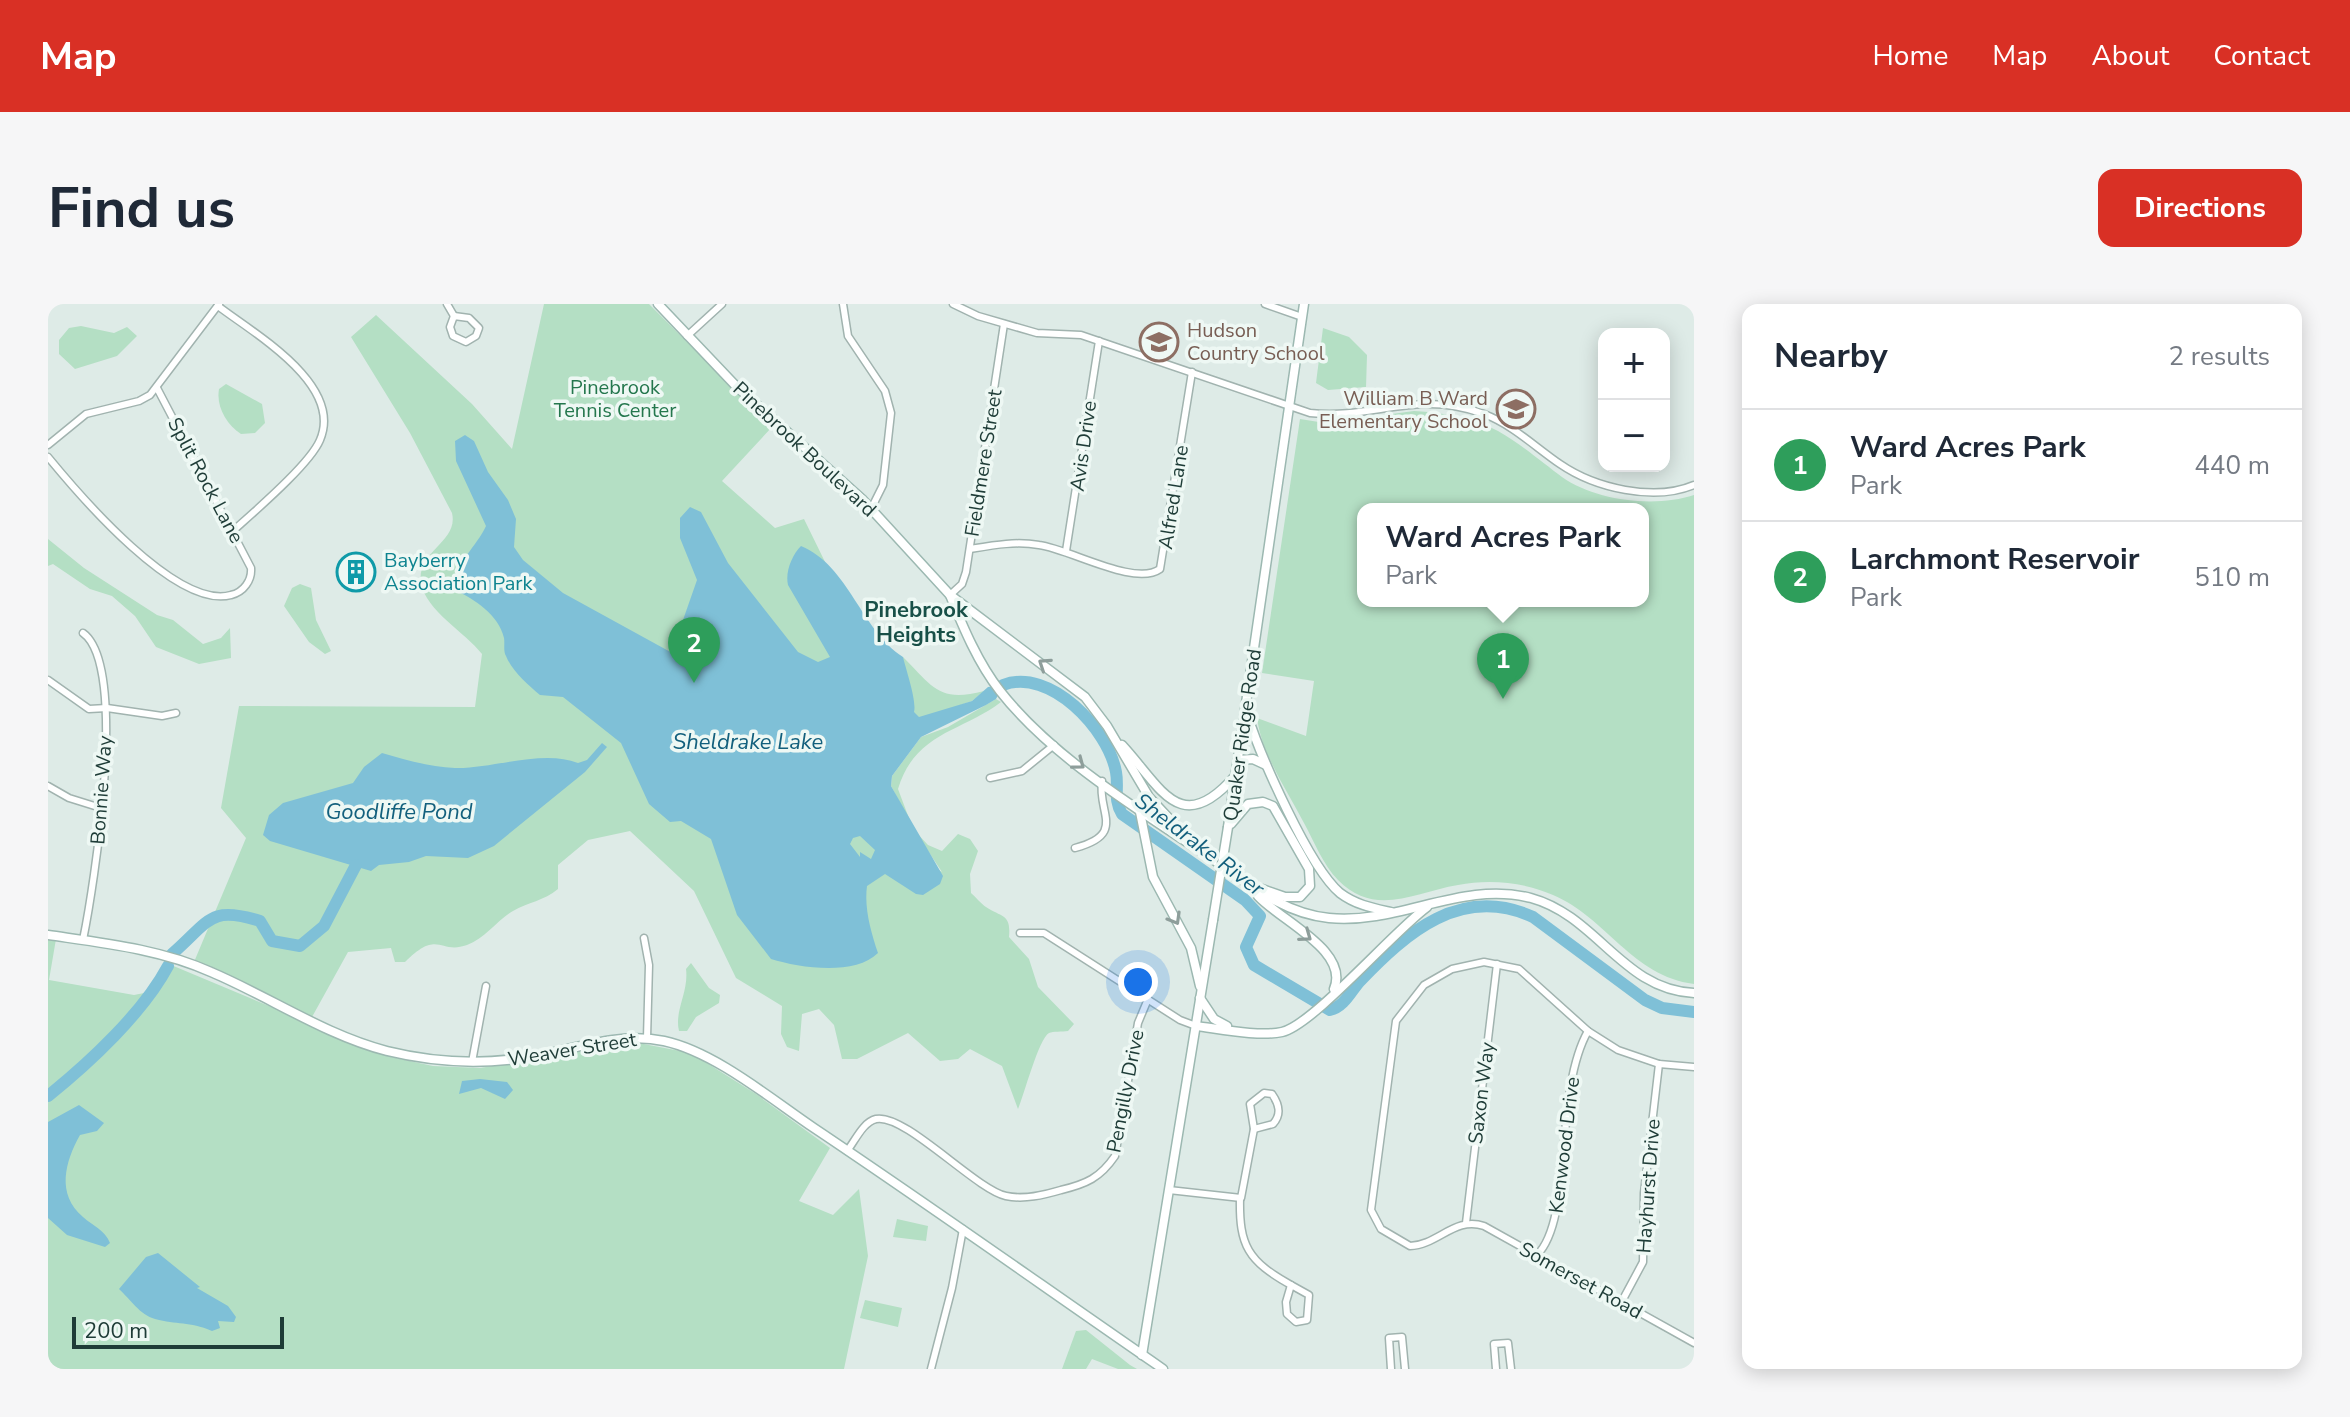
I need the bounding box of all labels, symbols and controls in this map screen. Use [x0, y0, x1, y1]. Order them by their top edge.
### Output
text: Map [40, 31, 117, 82]
text: Home [1873, 37, 1948, 75]
text: Map [1992, 37, 2047, 75]
text: About [2091, 37, 2169, 75]
text: Contact [2213, 37, 2310, 75]
button: Directions [2098, 169, 2302, 247]
text: Find us [48, 170, 235, 247]
place label: Hudson Country School [1187, 317, 1325, 367]
school or university icon: Hudson Country School [1138, 321, 1180, 363]
map controls [1598, 328, 1670, 472]
button: + [1598, 328, 1670, 400]
text: Nearby [1774, 333, 1888, 379]
text: 2 results [2169, 339, 2270, 374]
park label: Pinebrook Tennis Center [554, 374, 676, 424]
street label: Pinebrook Boulevard [727, 376, 882, 523]
place label: William B Ward Elementary School [1319, 385, 1488, 435]
street label: Fieldmere Street [959, 386, 1009, 539]
school or university icon: William B Ward Elementary School [1495, 388, 1537, 430]
street label: Avis Drive [1064, 399, 1103, 493]
button: − [1598, 400, 1670, 472]
street label: Split Rock Lane [161, 413, 250, 548]
text: Ward Acres Park [1850, 427, 2086, 468]
street label: Alfred Lane [1152, 443, 1195, 551]
text: 1 [1792, 448, 1808, 483]
text: 440 m [2194, 448, 2270, 483]
text: Park [1850, 468, 1902, 503]
popup [1357, 503, 1649, 607]
text: Ward Acres Park [1385, 517, 1621, 558]
text: Larchmont Reservoir [1850, 539, 2139, 580]
place label: Bayberry Association Park [384, 547, 534, 597]
building icon: Bayberry Association Park [335, 551, 377, 593]
text: Park [1385, 558, 1437, 593]
text: 2 [1792, 560, 1808, 595]
text: 510 m [2194, 560, 2270, 595]
text: Park [1850, 580, 1902, 615]
district label: Pinebrook Heights [864, 595, 969, 650]
pin: 2 [668, 617, 720, 683]
pin: 1 [1477, 633, 1529, 699]
street label: Quaker Ridge Road [1217, 647, 1268, 823]
one-way arrow [1039, 659, 1053, 674]
water label: Sheldrake Lake [673, 727, 824, 757]
street label: Bonnie Way [84, 734, 119, 846]
one-way arrow [1070, 754, 1085, 769]
water label: Sheldrake River [1128, 786, 1271, 904]
water label: Goodliffe Pond [325, 797, 473, 827]
one-way arrow [1165, 911, 1181, 925]
one-way arrow [1297, 927, 1312, 941]
your location [1118, 962, 1158, 1002]
street label: Weaver Street [506, 1026, 639, 1073]
street label: Pengilly Drive [1100, 1027, 1151, 1155]
street label: Saxon Way [1462, 1040, 1501, 1146]
street label: Kenwood Drive [1543, 1075, 1586, 1215]
street label: Hayhurst Drive [1630, 1118, 1667, 1254]
street label: Somerset Road [1514, 1235, 1647, 1325]
scale bar [72, 1313, 284, 1349]
text: 200 m [84, 1316, 148, 1346]

